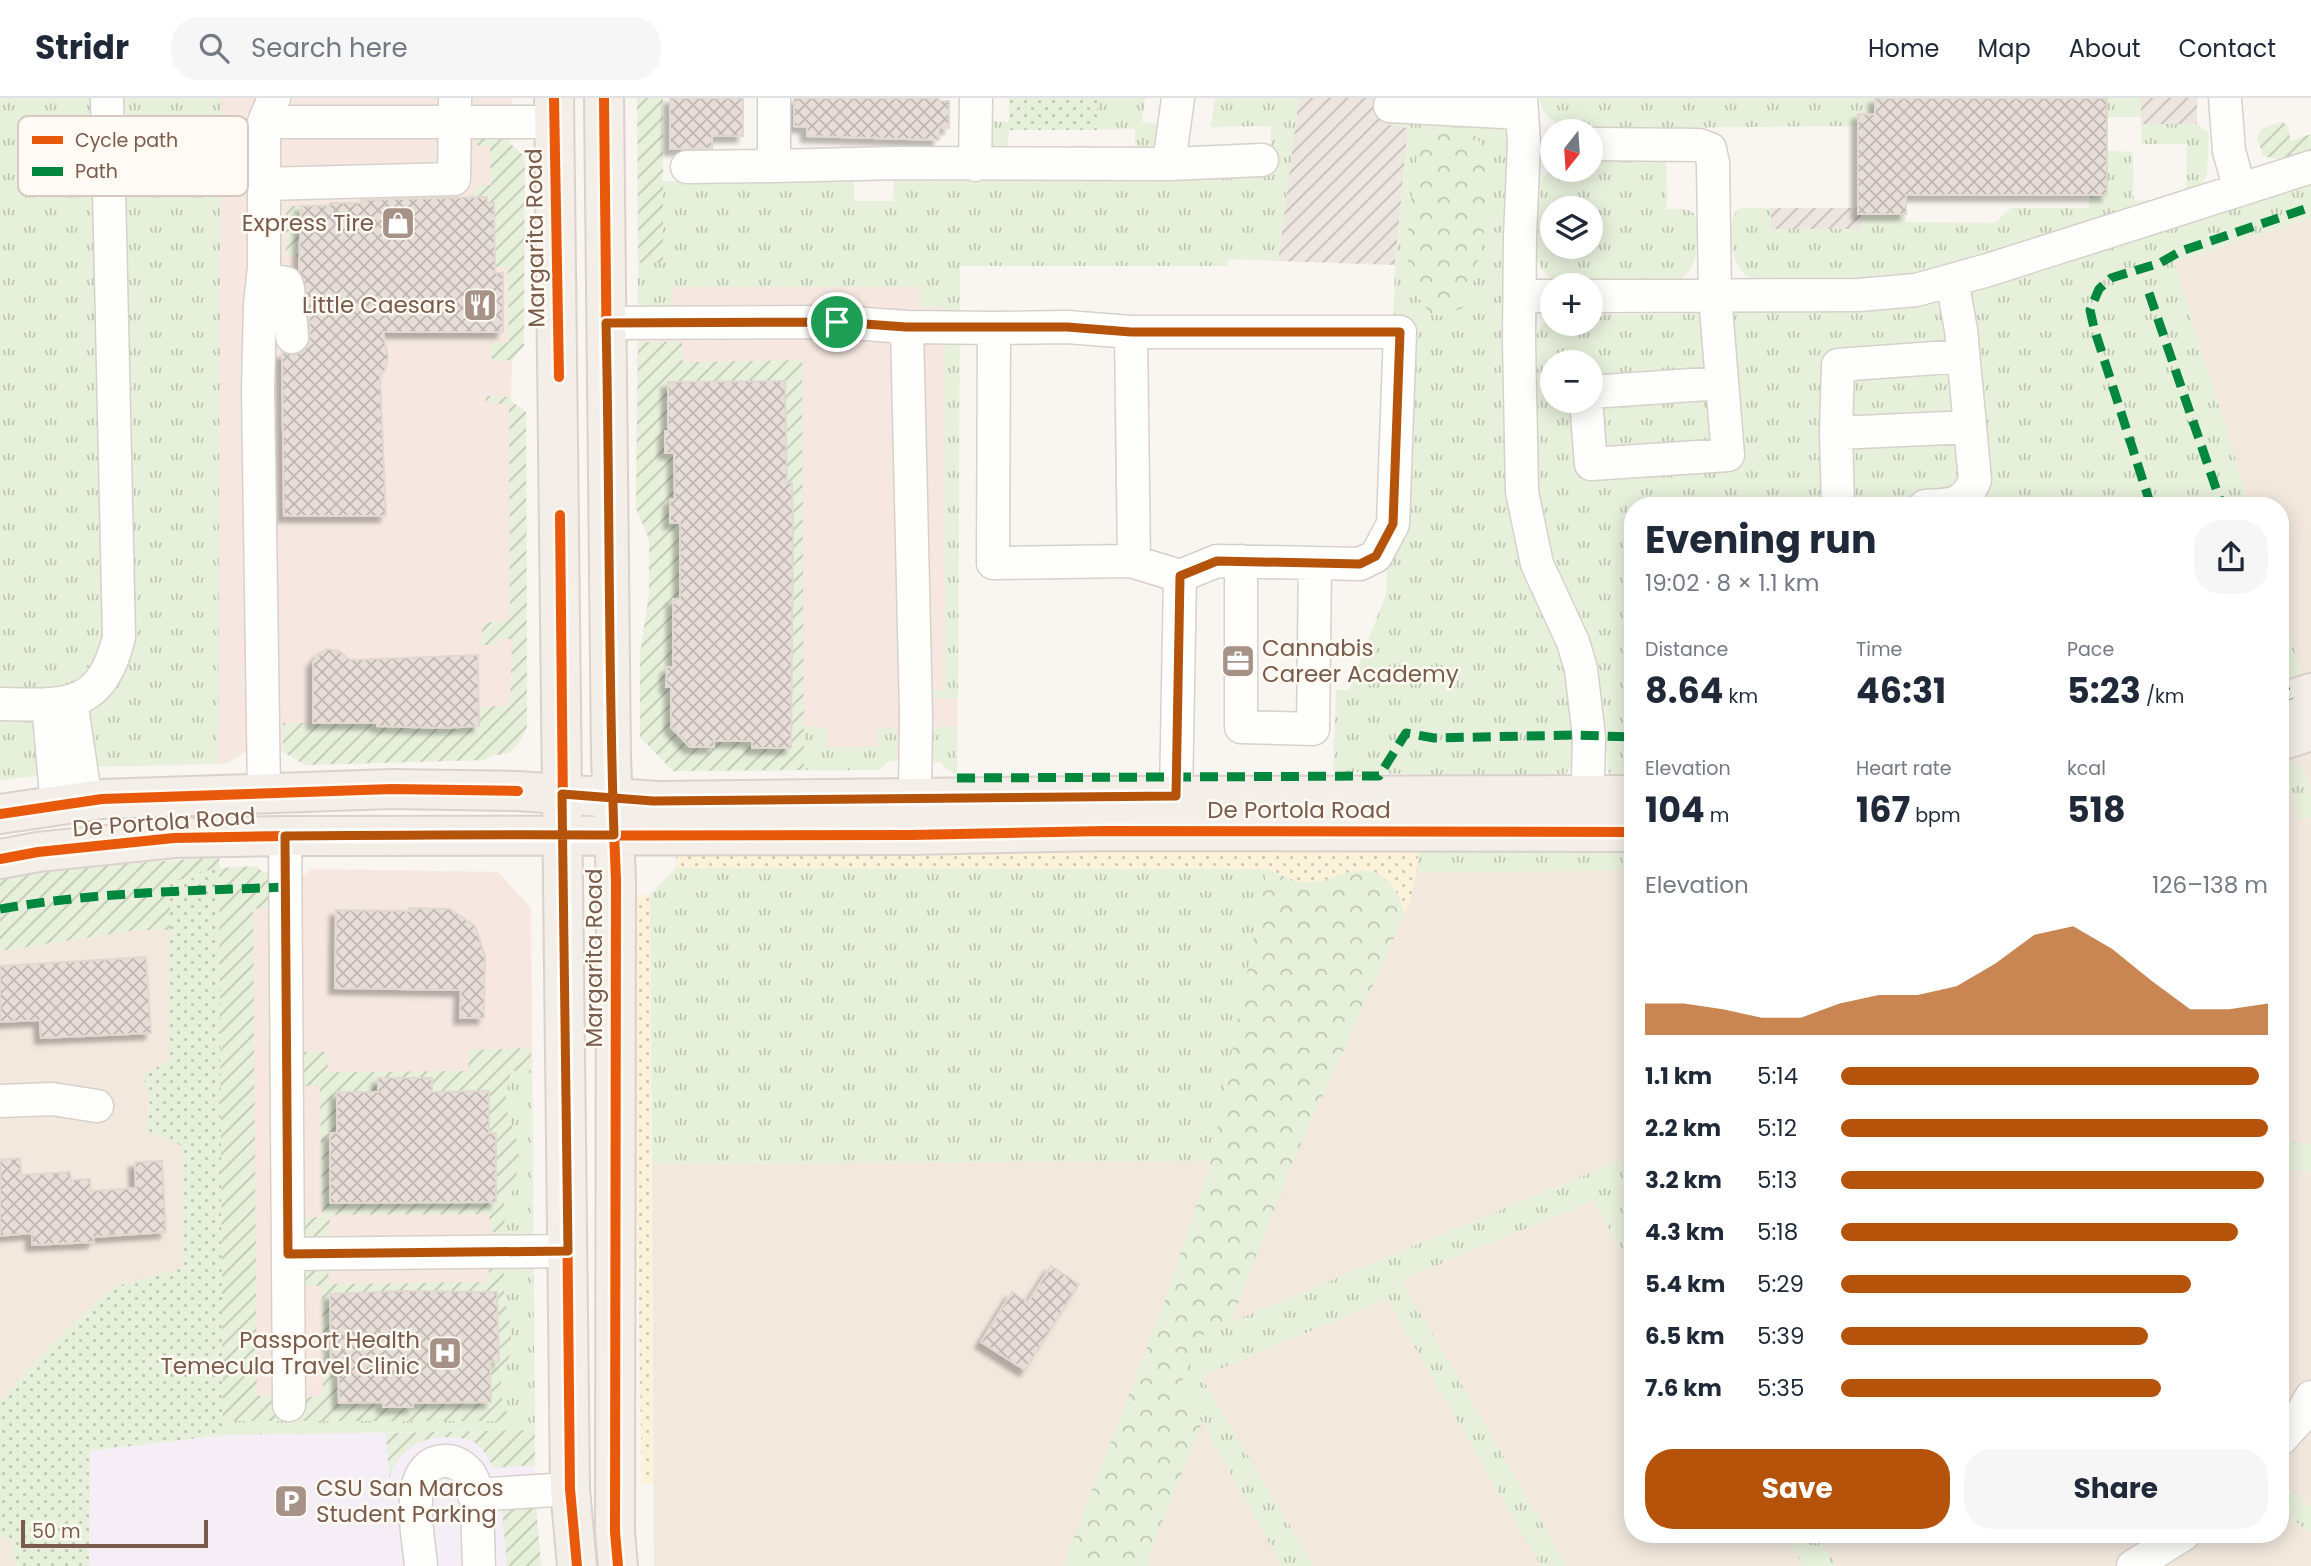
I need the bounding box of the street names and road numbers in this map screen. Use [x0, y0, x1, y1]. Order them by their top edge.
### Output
street label: Margarita Road [517, 148, 553, 328]
street label: De Portola Road [1207, 794, 1391, 826]
street label: De Portola Road [71, 800, 257, 844]
street label: Margarita Road [578, 868, 610, 1048]

